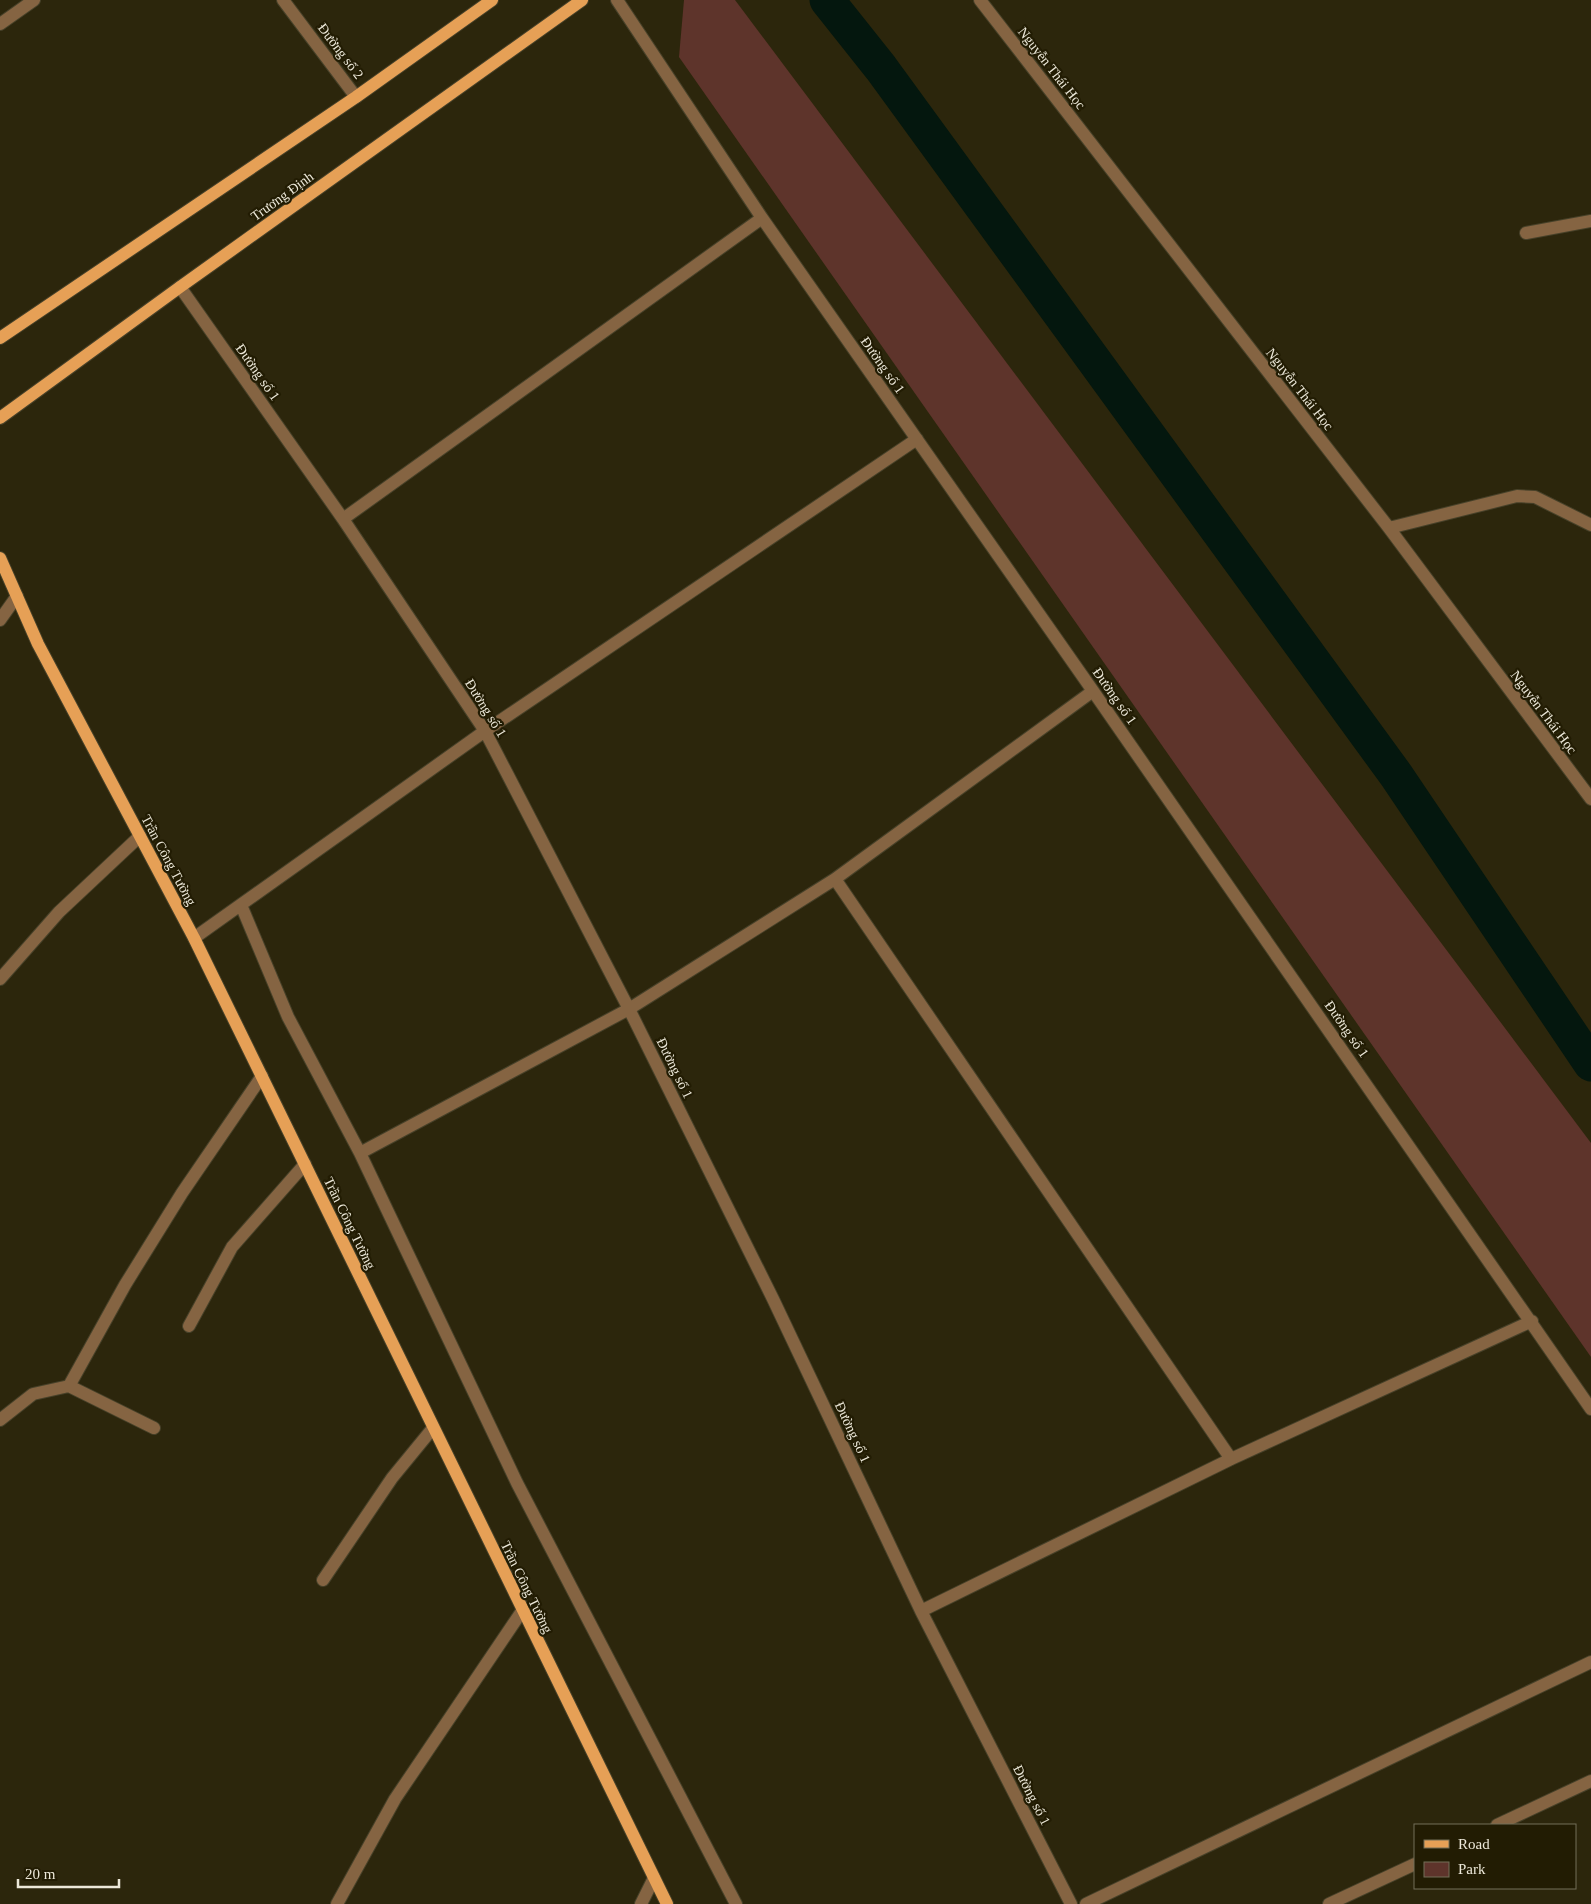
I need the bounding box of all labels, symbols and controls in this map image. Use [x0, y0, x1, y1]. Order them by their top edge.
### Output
street label: Đường số 2 [315, 21, 366, 82]
street label: Nguyễn Thái Học [1015, 24, 1088, 112]
street label: Trương Định [248, 169, 316, 224]
street label: Đường số 1 [858, 334, 908, 396]
street label: Đường số 1 [233, 341, 283, 403]
street label: Nguyễn Thái Học [1263, 345, 1336, 433]
street label: Đường số 1 [1090, 665, 1140, 727]
street label: Nguyễn Thái Học [1508, 668, 1580, 757]
street label: Đường số 1 [462, 676, 509, 740]
street label: Trần Công Tường [138, 812, 199, 908]
street label: Đường số 1 [1322, 998, 1372, 1060]
street label: Đường số 1 [653, 1035, 696, 1101]
street label: Trần Công Tường [321, 1175, 378, 1272]
street label: Đường số 1 [832, 1399, 873, 1465]
street label: Trần Công Tường [498, 1539, 555, 1636]
street label: Đường số 1 [1010, 1763, 1053, 1828]
legend [1414, 1824, 1576, 1889]
text: Road [1458, 1836, 1490, 1852]
scale bar [18, 1856, 119, 1888]
text: Park [1458, 1861, 1486, 1877]
text: 20 m [25, 1866, 56, 1882]

